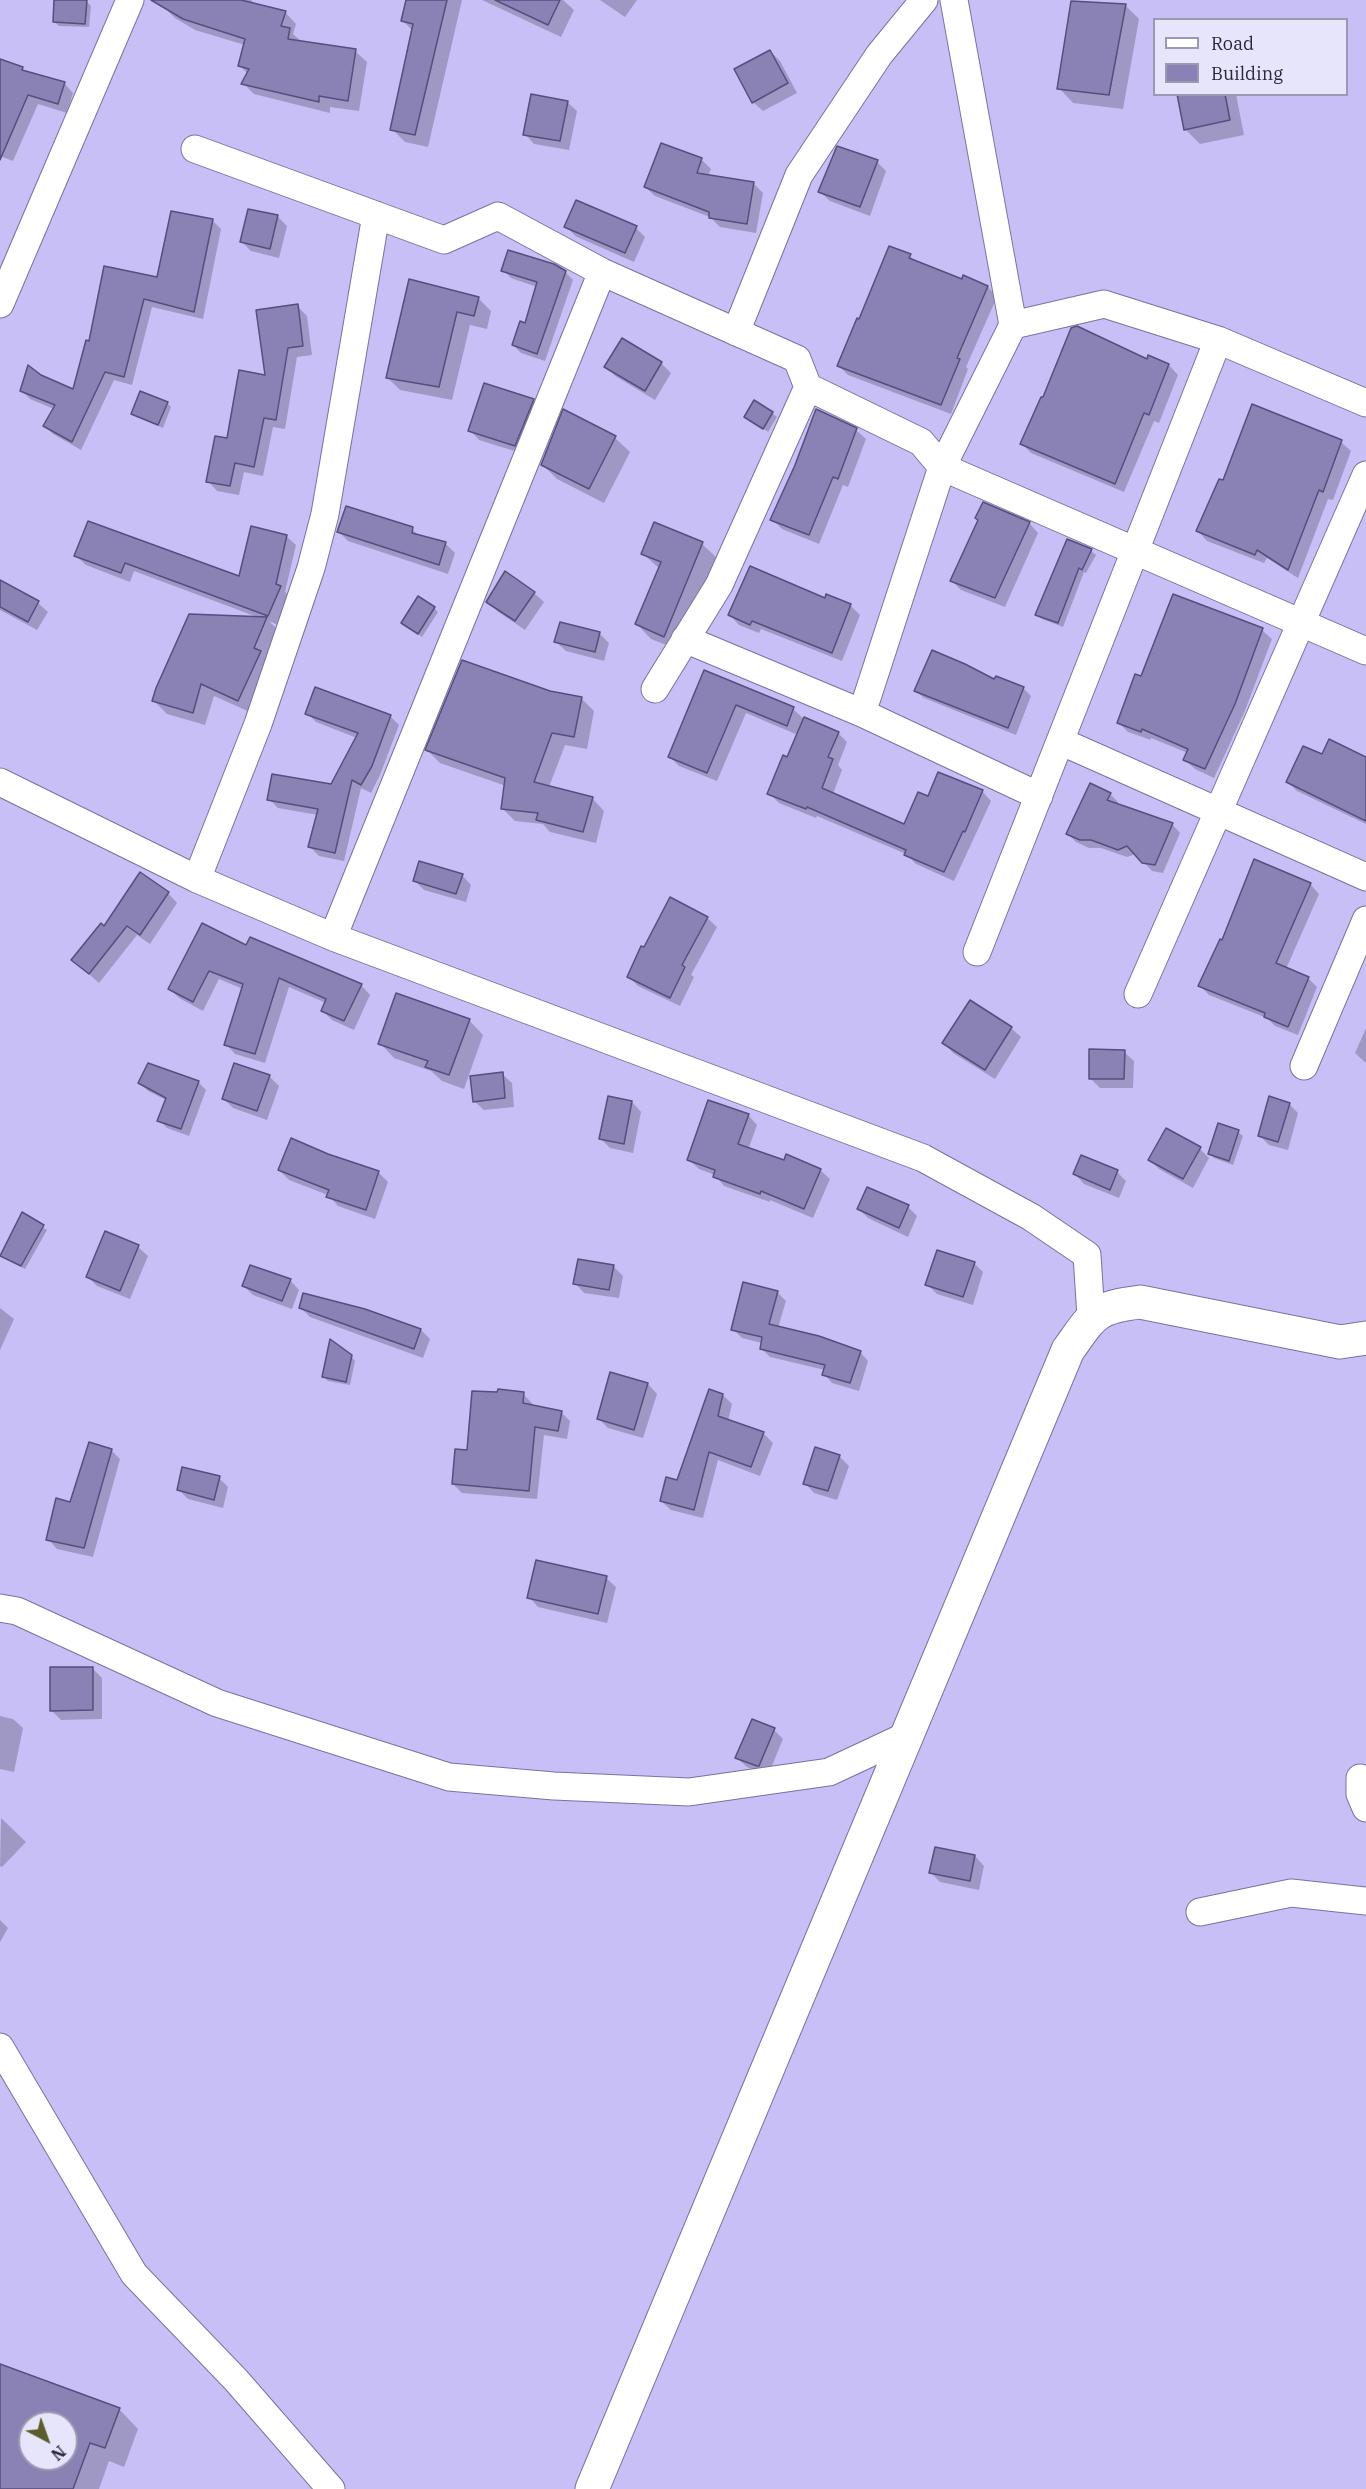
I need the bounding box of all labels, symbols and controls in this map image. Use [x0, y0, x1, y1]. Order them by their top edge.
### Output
legend [1153, 18, 1348, 96]
text: Road [1211, 32, 1254, 55]
text: Building [1211, 62, 1283, 85]
north arrow [18, 2411, 78, 2471]
text: N [47, 2441, 70, 2465]

